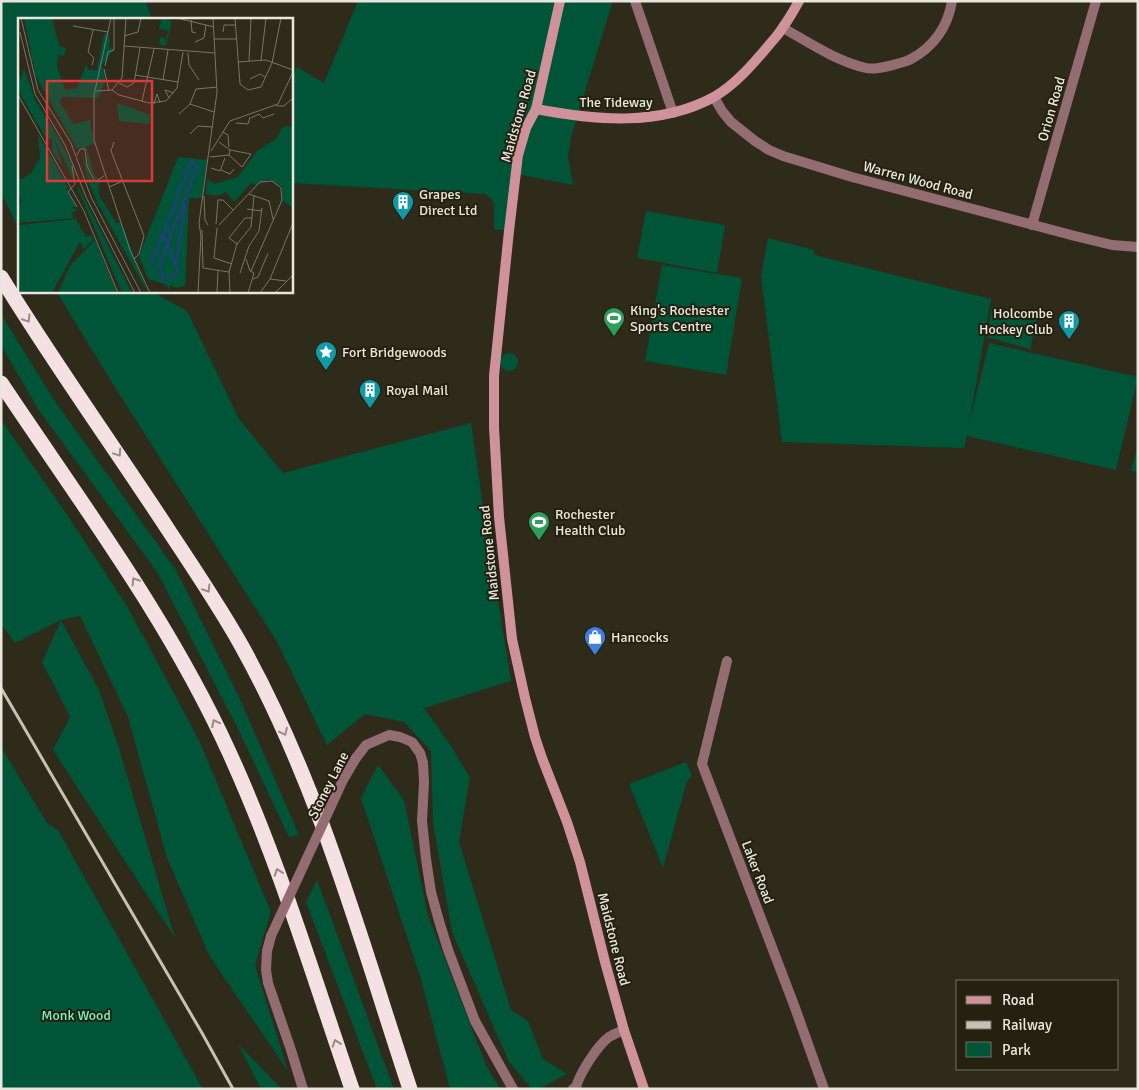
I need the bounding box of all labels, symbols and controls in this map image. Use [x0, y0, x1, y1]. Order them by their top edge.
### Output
inset map [18, 18, 292, 292]
street label: Maidstone Road [497, 68, 540, 164]
street label: Orion Road [1034, 75, 1069, 143]
street label: The Tideway [580, 94, 653, 111]
street label: Warren Wood Road [861, 158, 974, 203]
place label: Grapes Direct Ltd [419, 186, 477, 219]
building icon: Grapes Direct Ltd [391, 190, 415, 221]
place label: King's Rochester Sports Centre [630, 302, 730, 335]
place label: Holcombe Hockey Club [979, 305, 1053, 338]
sports icon: King's Rochester Sports Centre [602, 306, 626, 337]
building icon: Holcombe Hockey Club [1057, 309, 1081, 340]
one-way arrow [21, 313, 30, 322]
place icon: Fort Bridgewoods [314, 340, 338, 371]
place label: Fort Bridgewoods [342, 344, 447, 361]
building icon: Royal Mail [358, 378, 382, 409]
place label: Royal Mail [386, 382, 448, 399]
one-way arrow [112, 448, 121, 457]
street label: Maidstone Road [476, 505, 503, 601]
place label: Rochester Health Club [555, 506, 625, 539]
sports icon: Rochester Health Club [527, 510, 551, 541]
one-way arrow [131, 578, 141, 587]
one-way arrow [200, 584, 210, 593]
shop icon: Hancocks [583, 625, 607, 656]
place label: Hancocks [611, 629, 669, 646]
one-way arrow [211, 719, 221, 728]
one-way arrow [278, 727, 288, 736]
street label: Stoney Lane [304, 749, 353, 822]
street label: Laker Road [738, 838, 777, 906]
one-way arrow [274, 868, 284, 877]
street label: Maidstone Road [594, 891, 633, 988]
legend [956, 980, 1119, 1070]
text: Road [1002, 991, 1034, 1009]
park label: Monk Wood [41, 1007, 111, 1024]
text: Railway [1002, 1016, 1052, 1034]
one-way arrow [332, 1039, 342, 1047]
text: Park [1002, 1041, 1031, 1059]

